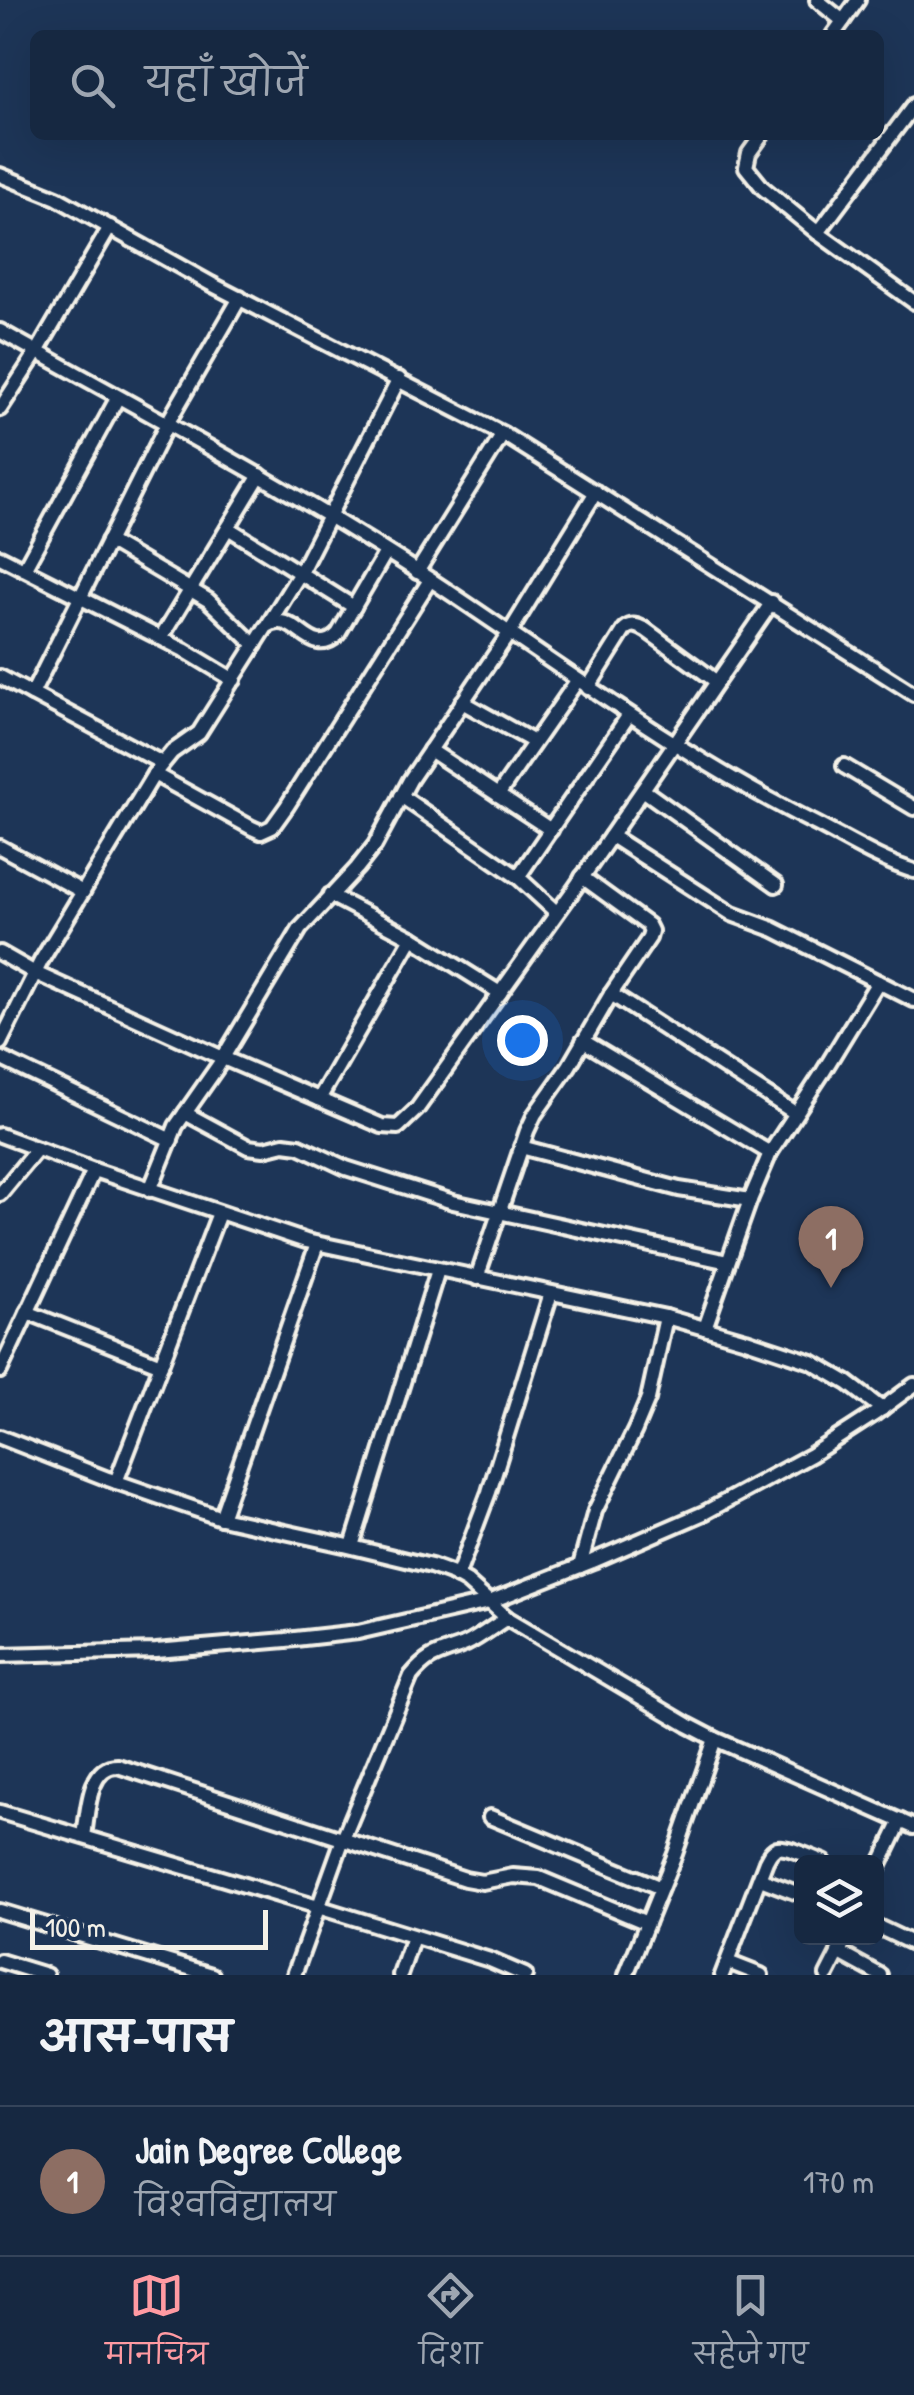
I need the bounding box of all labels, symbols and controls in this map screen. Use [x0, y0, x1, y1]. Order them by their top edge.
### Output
search box [30, 30, 884, 140]
text: यहाँ खोजें [145, 55, 307, 107]
icon: search [65, 58, 120, 113]
your location [497, 1015, 548, 1066]
pin: 1 [798, 1206, 864, 1288]
map controls [794, 1855, 884, 1945]
button: layers [794, 1855, 884, 1945]
scale bar [30, 1905, 268, 1950]
text: 100 m [45, 1908, 106, 1946]
text: आस-पास [40, 2007, 232, 2064]
text: Jain Degree College [135, 2123, 402, 2175]
text: 1 [67, 2160, 78, 2203]
text: 170 m [803, 2160, 874, 2203]
text: विश्वविद्यालय [135, 2183, 336, 2226]
tab: मानचित्र [105, 2268, 208, 2385]
tab: दिशा [419, 2268, 482, 2385]
tab: सहेजे गए [693, 2268, 809, 2385]

